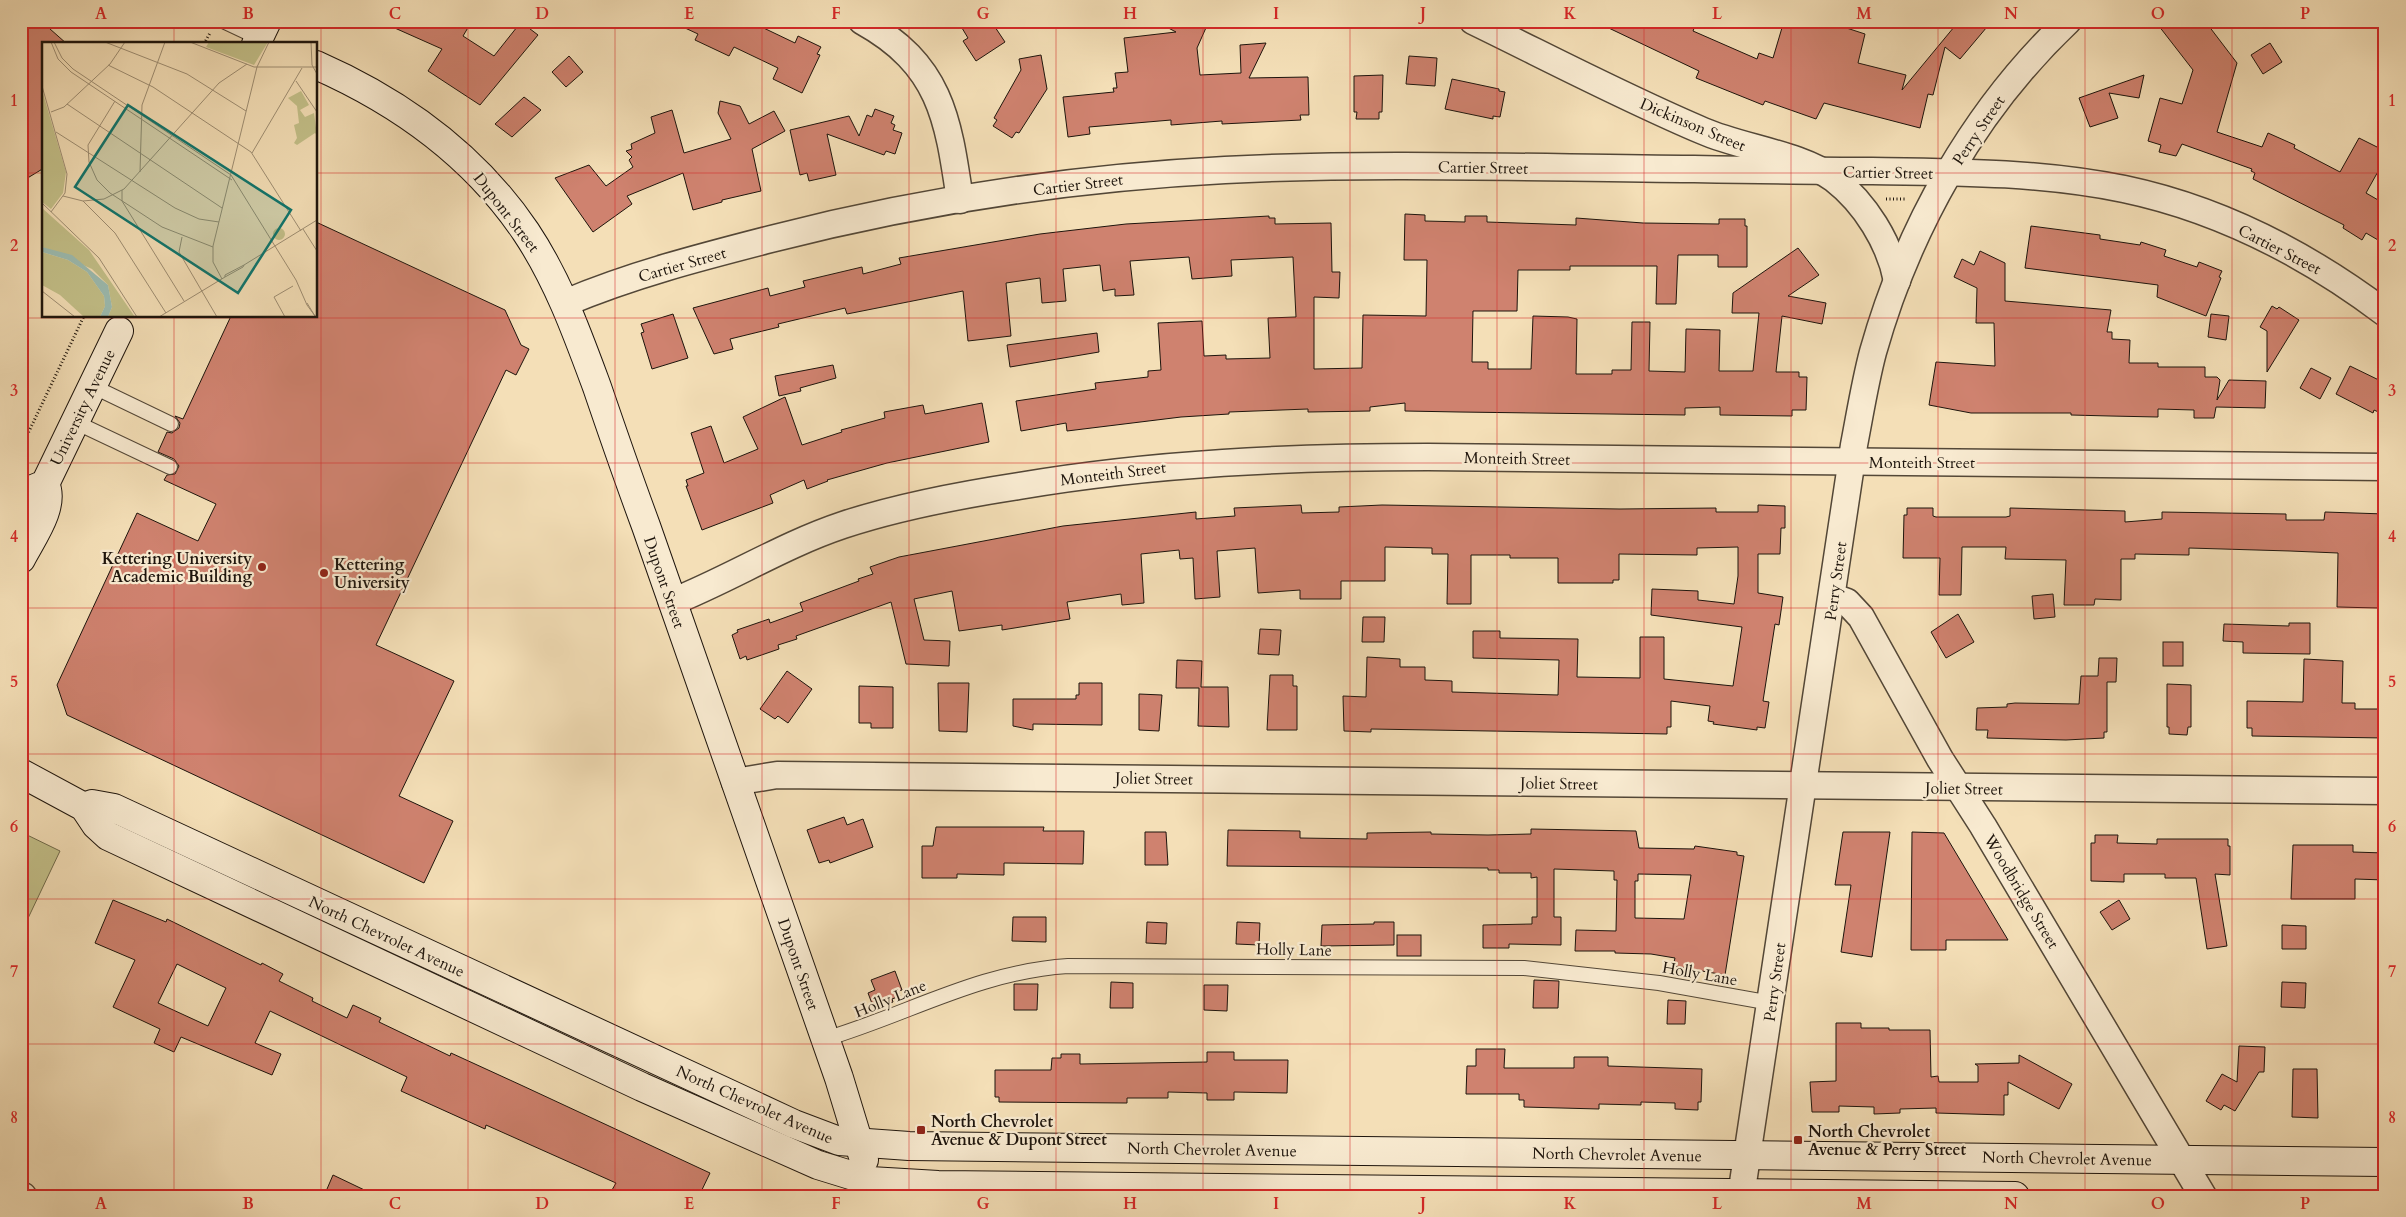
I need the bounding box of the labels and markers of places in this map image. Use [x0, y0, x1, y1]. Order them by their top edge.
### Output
place label: Kettering University Academic Building [102, 548, 252, 588]
place label: Kettering University [334, 554, 410, 594]
marker: Kettering University Academic Building [256, 561, 268, 573]
marker: Kettering University [318, 567, 330, 579]
place label: North Chevrolet Avenue & Dupont Street [931, 1111, 1107, 1151]
place label: North Chevrolet Avenue & Perry Street [1808, 1121, 1966, 1161]
marker: North Chevrolet Avenue & Dupont Street [915, 1124, 927, 1136]
marker: North Chevrolet Avenue & Perry Street [1792, 1134, 1804, 1146]

